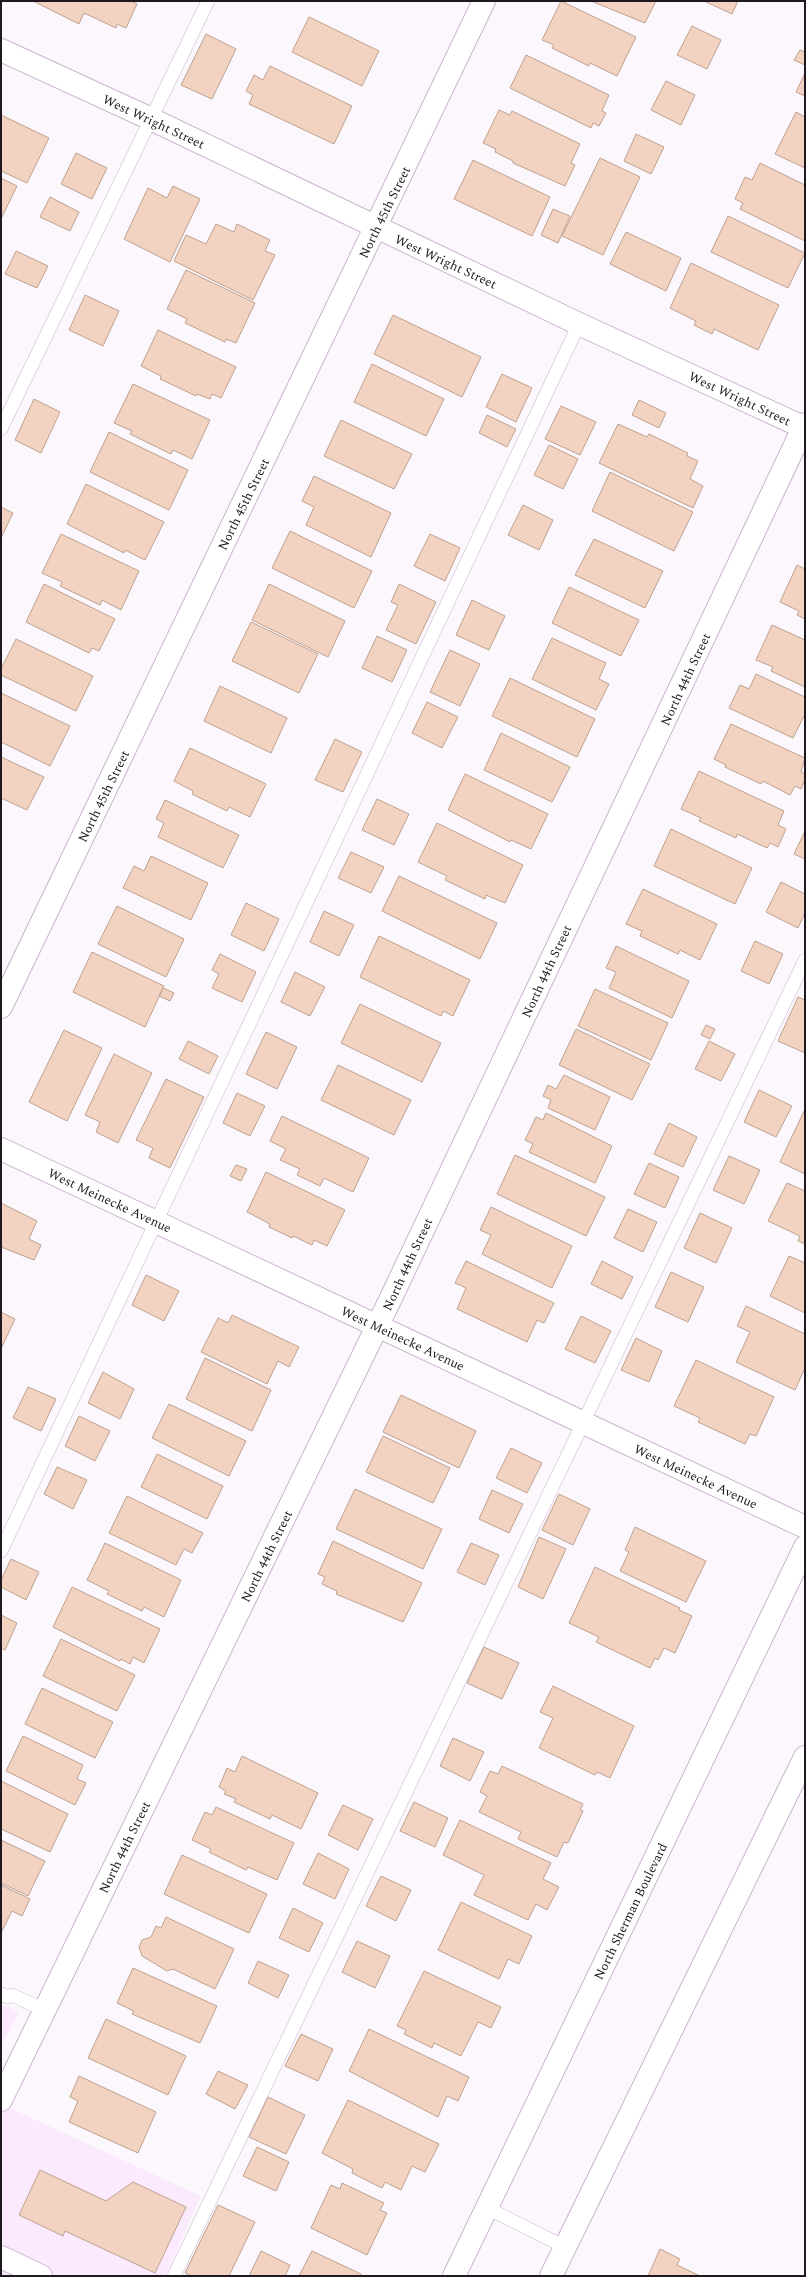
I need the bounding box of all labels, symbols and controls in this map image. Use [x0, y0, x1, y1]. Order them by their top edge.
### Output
street label: West Wright Street [99, 89, 208, 154]
street label: North 45th Street [354, 163, 416, 262]
street label: West Wright Street [391, 229, 500, 294]
street label: West Wright Street [685, 366, 794, 431]
street label: North 45th Street [213, 455, 275, 554]
street label: North 44th Street [656, 629, 716, 729]
street label: North 45th Street [73, 747, 135, 846]
street label: North 44th Street [517, 921, 577, 1021]
street label: West Meinecke Avenue [44, 1163, 175, 1238]
street label: North 44th Street [378, 1214, 438, 1314]
street label: West Meinecke Avenue [337, 1301, 468, 1376]
street label: West Meinecke Avenue [630, 1439, 761, 1514]
street label: North 44th Street [236, 1507, 298, 1606]
street label: North 44th Street [94, 1798, 156, 1897]
street label: North Sherman Boulevard [589, 1839, 673, 1983]

